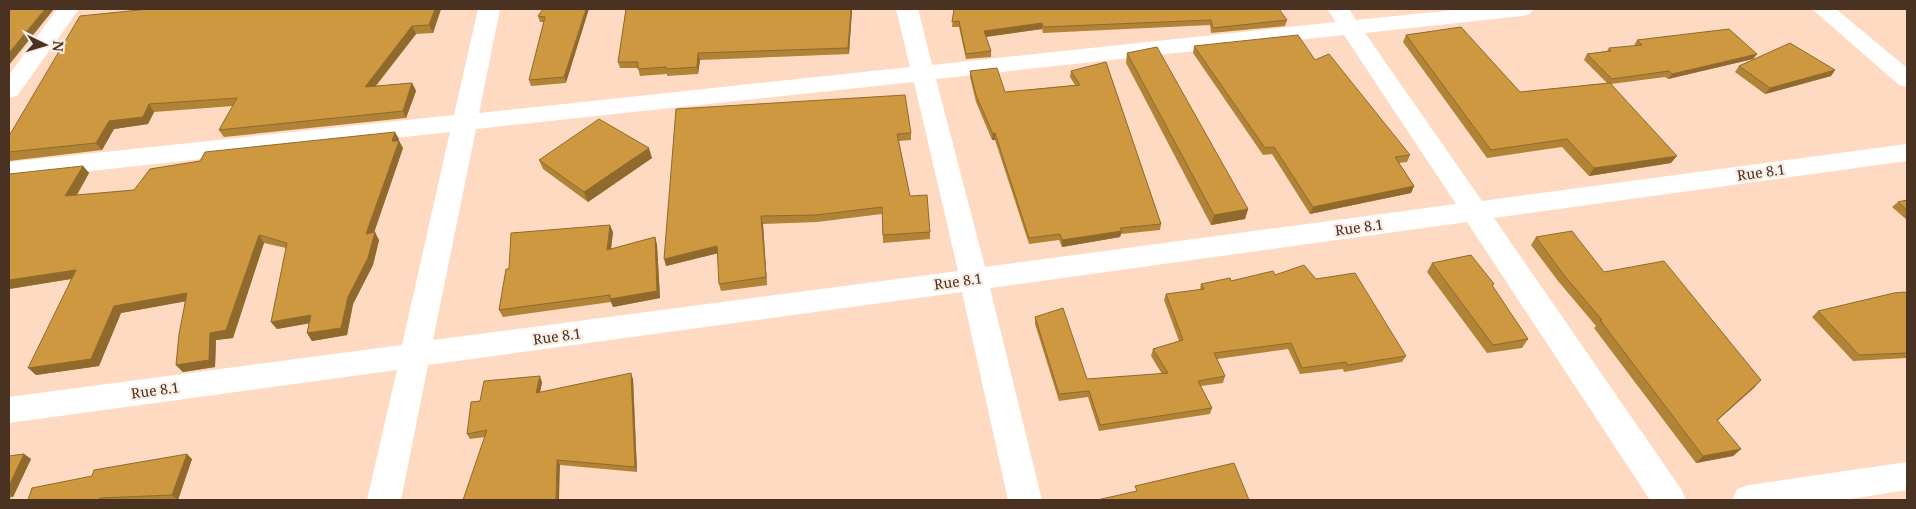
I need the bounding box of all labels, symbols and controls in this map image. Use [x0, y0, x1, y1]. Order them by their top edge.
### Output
north arrow [20, 20, 70, 70]
text: N [49, 40, 68, 53]
street label: Rue 8.1 [1736, 159, 1786, 185]
street label: Rue 8.1 [1334, 214, 1384, 240]
street label: Rue 8.1 [933, 268, 983, 294]
street label: Rue 8.1 [532, 323, 582, 349]
street label: Rue 8.1 [130, 377, 180, 403]

